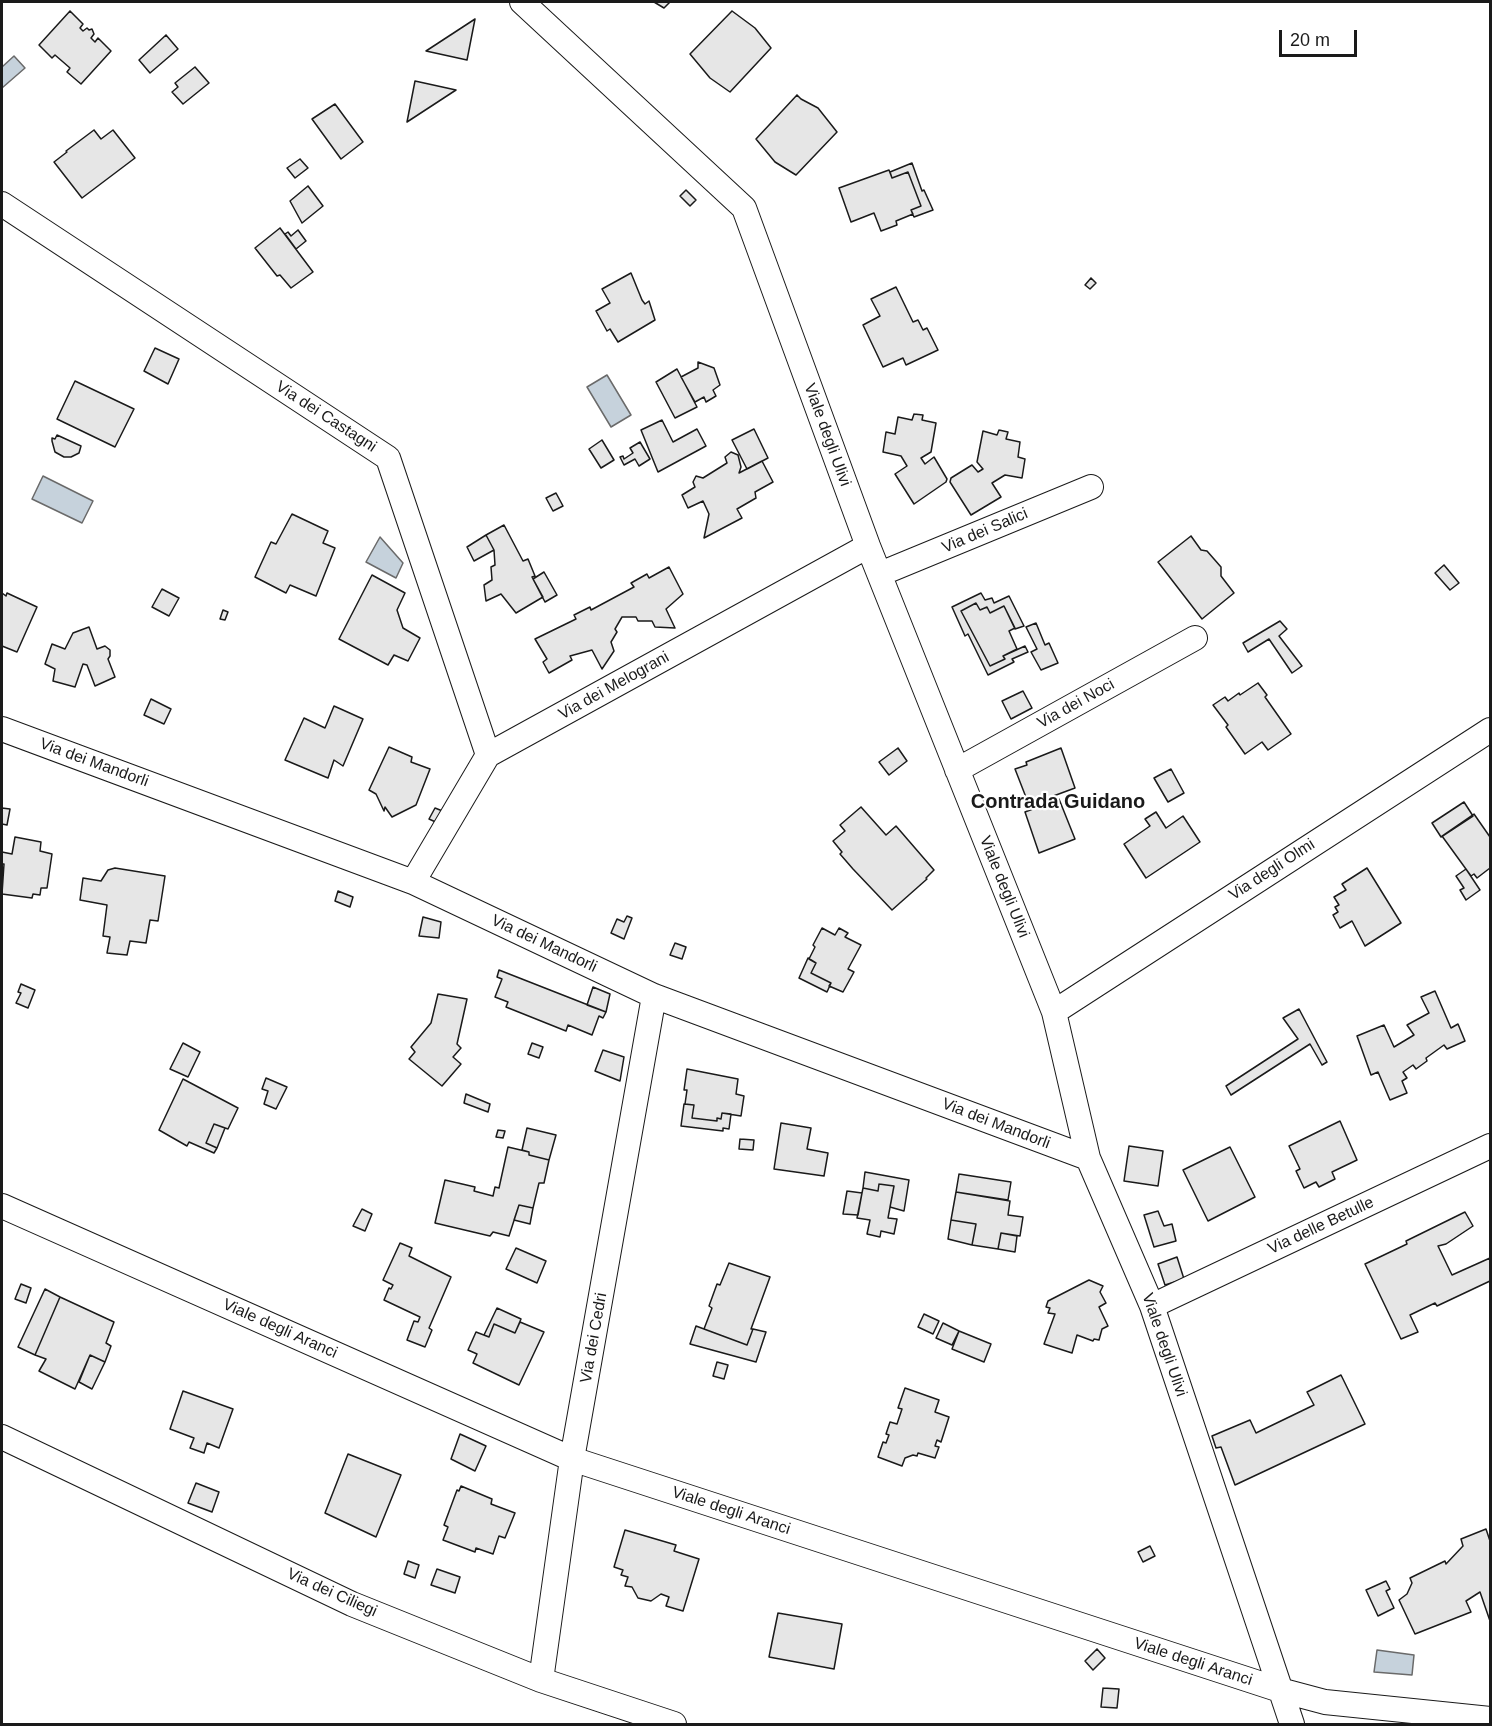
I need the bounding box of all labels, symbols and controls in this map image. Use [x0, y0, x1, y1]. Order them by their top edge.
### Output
scale bar [1282, 18, 1360, 56]
text: 20 m [1290, 30, 1330, 50]
street label: Via dei Castagni [272, 377, 380, 457]
street label: Viale degli Ulivi [799, 381, 855, 489]
street label: Via dei Salici [939, 504, 1031, 558]
street label: Via dei Melograni [555, 648, 673, 724]
street label: Via dei Noci [1034, 675, 1118, 733]
street label: Via dei Mandorli [37, 734, 151, 792]
district label: Contrada Guidano [971, 790, 1145, 814]
street label: Viale degli Ulivi [975, 833, 1033, 941]
street label: Via degli Olmi [1226, 835, 1318, 905]
street label: Via dei Mandorli [488, 911, 600, 977]
street label: Via dei Mandorli [939, 1095, 1053, 1153]
street label: Via delle Betulle [1265, 1193, 1377, 1259]
street label: Via dei Cedri [577, 1291, 611, 1385]
street label: Viale degli Ulivi [1137, 1291, 1191, 1399]
street label: Viale degli Aranci [220, 1295, 340, 1363]
street label: Viale degli Aranci [669, 1483, 793, 1539]
street label: Via dei Ciliegi [284, 1565, 380, 1621]
street label: Viale degli Aranci [1131, 1634, 1255, 1690]

